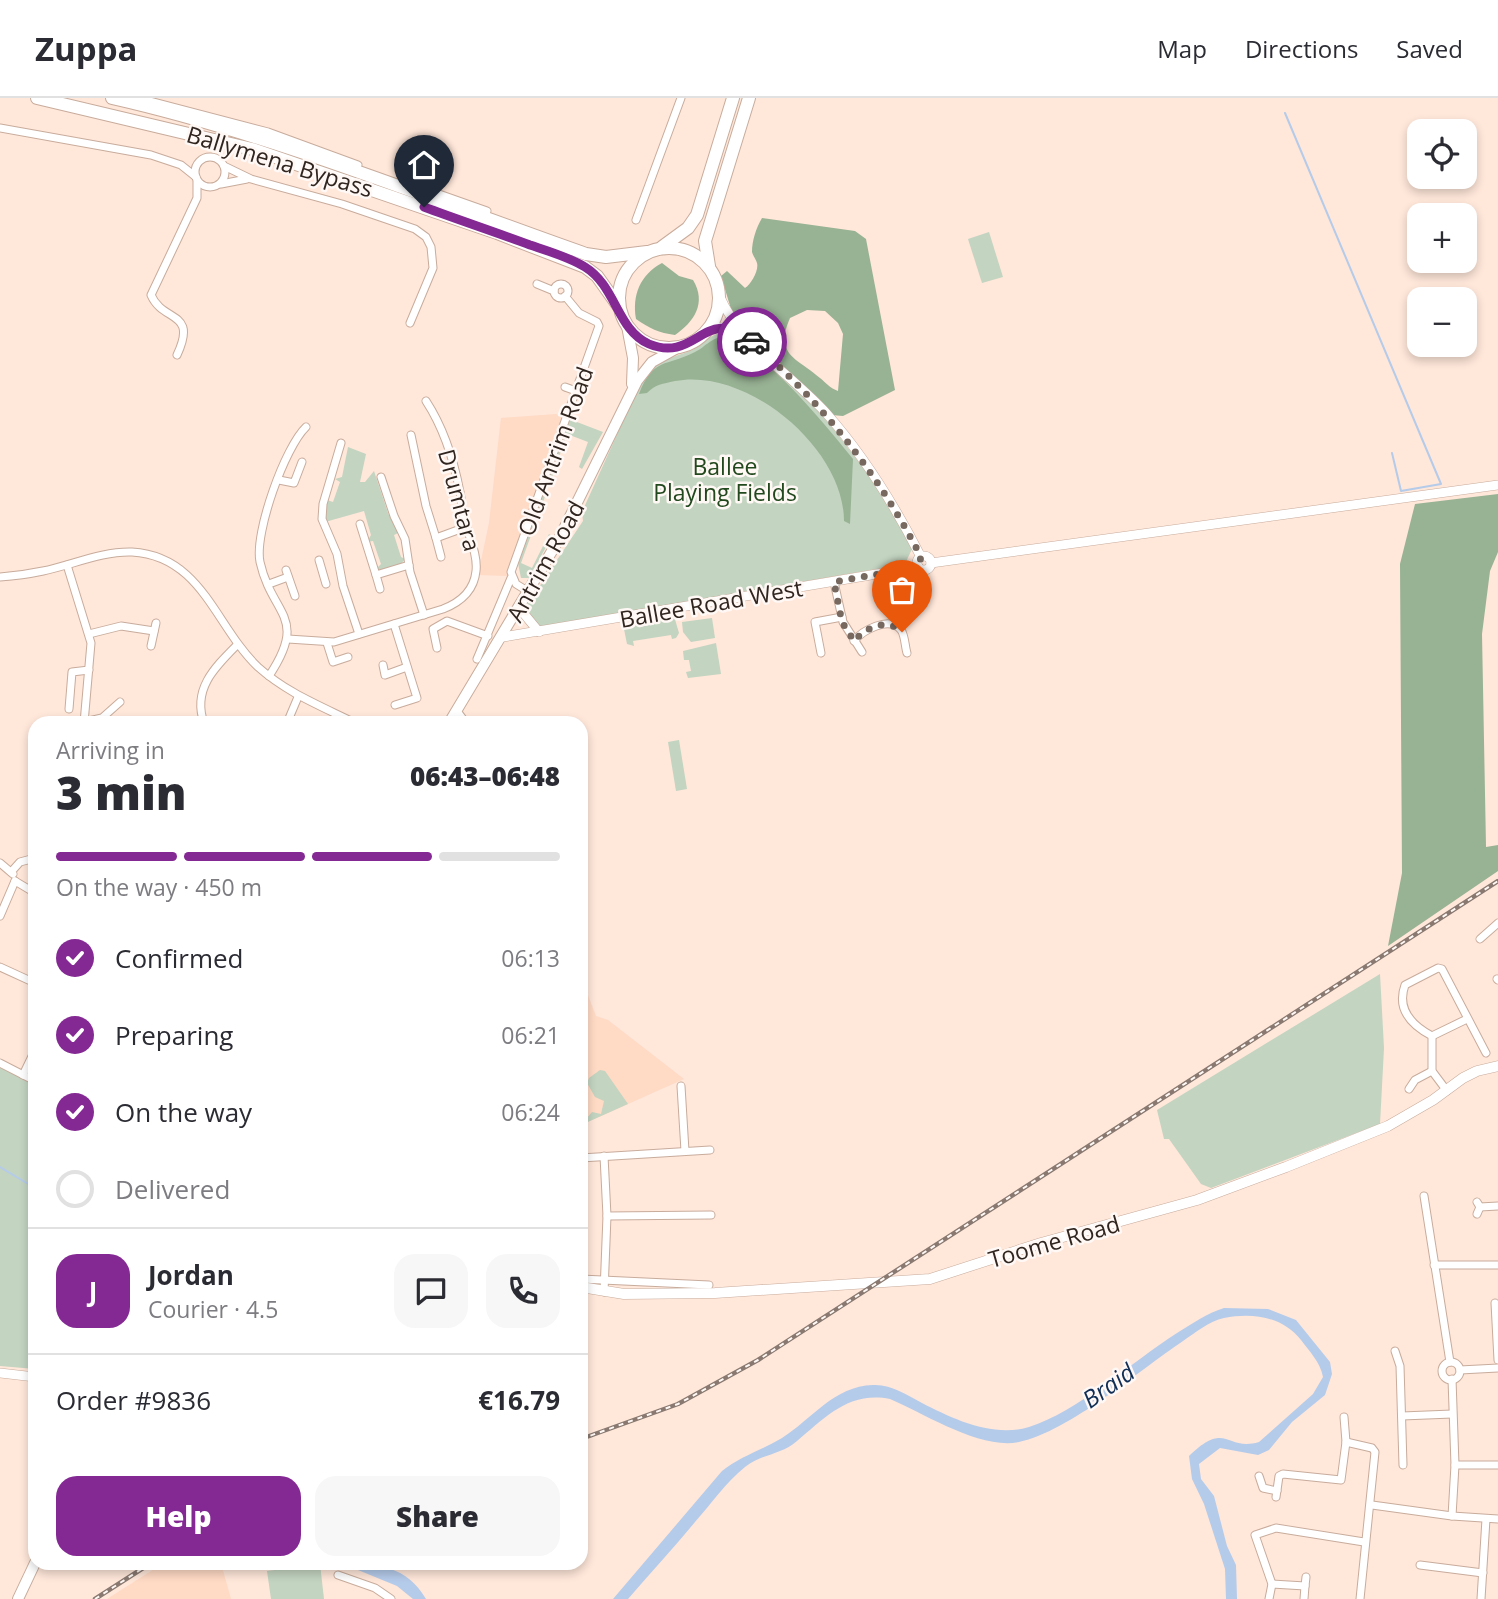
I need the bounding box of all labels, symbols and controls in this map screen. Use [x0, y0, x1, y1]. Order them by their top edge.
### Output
text: Zuppa [35, 26, 138, 71]
text: Map [1157, 32, 1207, 65]
text: Directions [1245, 32, 1358, 65]
text: Saved [1396, 32, 1463, 65]
street label: Ballymena Bypass [183, 117, 377, 205]
map controls [1407, 119, 1477, 357]
button: locate [1407, 119, 1477, 189]
pin [394, 135, 454, 207]
icon: home [405, 146, 443, 184]
button: + [1407, 203, 1477, 273]
button: − [1407, 287, 1477, 357]
courier [717, 307, 787, 377]
icon: car [733, 323, 771, 361]
street label: Old Antrim Road [510, 362, 600, 540]
street label: Drumtara [431, 445, 489, 555]
park label: Ballee Playing Fields [653, 450, 797, 508]
street label: Antrim Road [498, 495, 592, 627]
pin [872, 560, 932, 632]
street label: Ballee Road West [617, 571, 805, 635]
icon: bag [883, 571, 921, 609]
text: Arriving in [56, 734, 165, 766]
text: 06:43–06:48 [410, 758, 560, 794]
text: 3 min [56, 761, 187, 823]
text: On the way · 450 m [56, 871, 262, 903]
icon: check [56, 939, 94, 977]
text: Confirmed [115, 940, 243, 976]
text: 06:13 [501, 942, 560, 974]
icon: check [56, 1016, 94, 1054]
text: Preparing [115, 1017, 233, 1053]
text: 06:21 [501, 1019, 560, 1051]
icon: check [56, 1093, 94, 1131]
text: On the way [115, 1094, 252, 1130]
text: 06:24 [501, 1096, 560, 1128]
text: Delivered [115, 1171, 230, 1207]
street label: Toome Road [985, 1207, 1123, 1275]
button: chat [394, 1254, 468, 1328]
button: phone [486, 1254, 560, 1328]
text: Jordan [148, 1257, 234, 1293]
text: J [89, 1273, 97, 1309]
text: Courier · 4.5 [148, 1293, 278, 1325]
water label: Braid [1075, 1354, 1142, 1415]
text: Order #9836 [56, 1382, 211, 1418]
text: €16.79 [478, 1382, 560, 1418]
button: Help [56, 1476, 301, 1556]
button: Share [315, 1476, 560, 1556]

